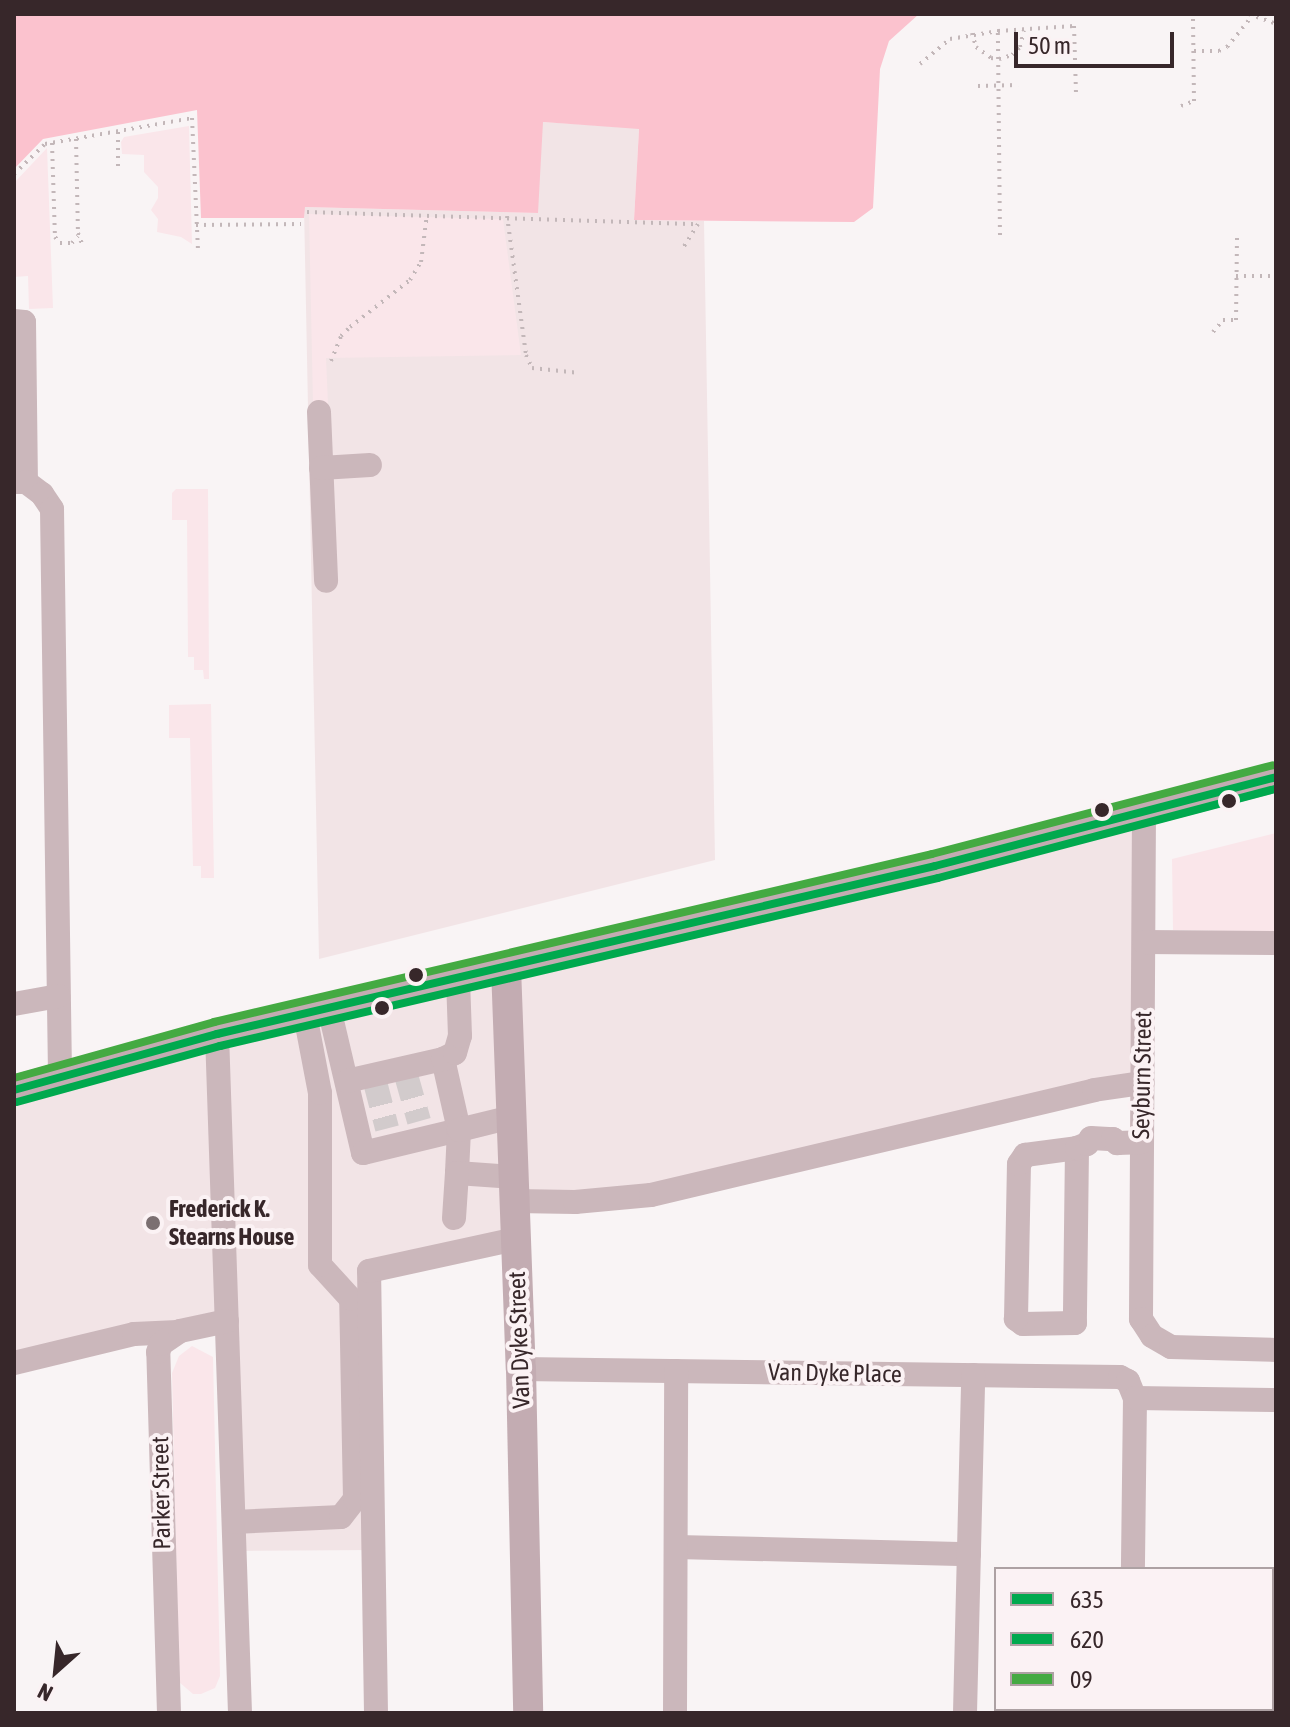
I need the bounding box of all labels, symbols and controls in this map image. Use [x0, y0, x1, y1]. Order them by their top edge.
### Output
scale bar [1018, 16, 1178, 66]
text: 50 m [1028, 32, 1071, 59]
unlabelled marker [1221, 793, 1237, 809]
unlabelled marker [1094, 802, 1110, 818]
unlabelled marker [408, 967, 424, 983]
unlabelled marker [374, 1000, 390, 1016]
street label: Seyburn Street [1126, 1011, 1158, 1139]
place label: Frederick K. Stearns House [169, 1195, 294, 1251]
marker: Frederick K. Stearns House [144, 1214, 162, 1232]
street label: Van Dyke Street [502, 1271, 536, 1409]
street label: Van Dyke Place [768, 1357, 902, 1389]
street label: Parker Street [146, 1436, 176, 1550]
legend [994, 1567, 1274, 1711]
text: 635 [1070, 1586, 1104, 1613]
text: 620 [1070, 1626, 1104, 1653]
north arrow [16, 1631, 96, 1711]
text: 09 [1070, 1666, 1093, 1693]
text: N [33, 1678, 57, 1707]

